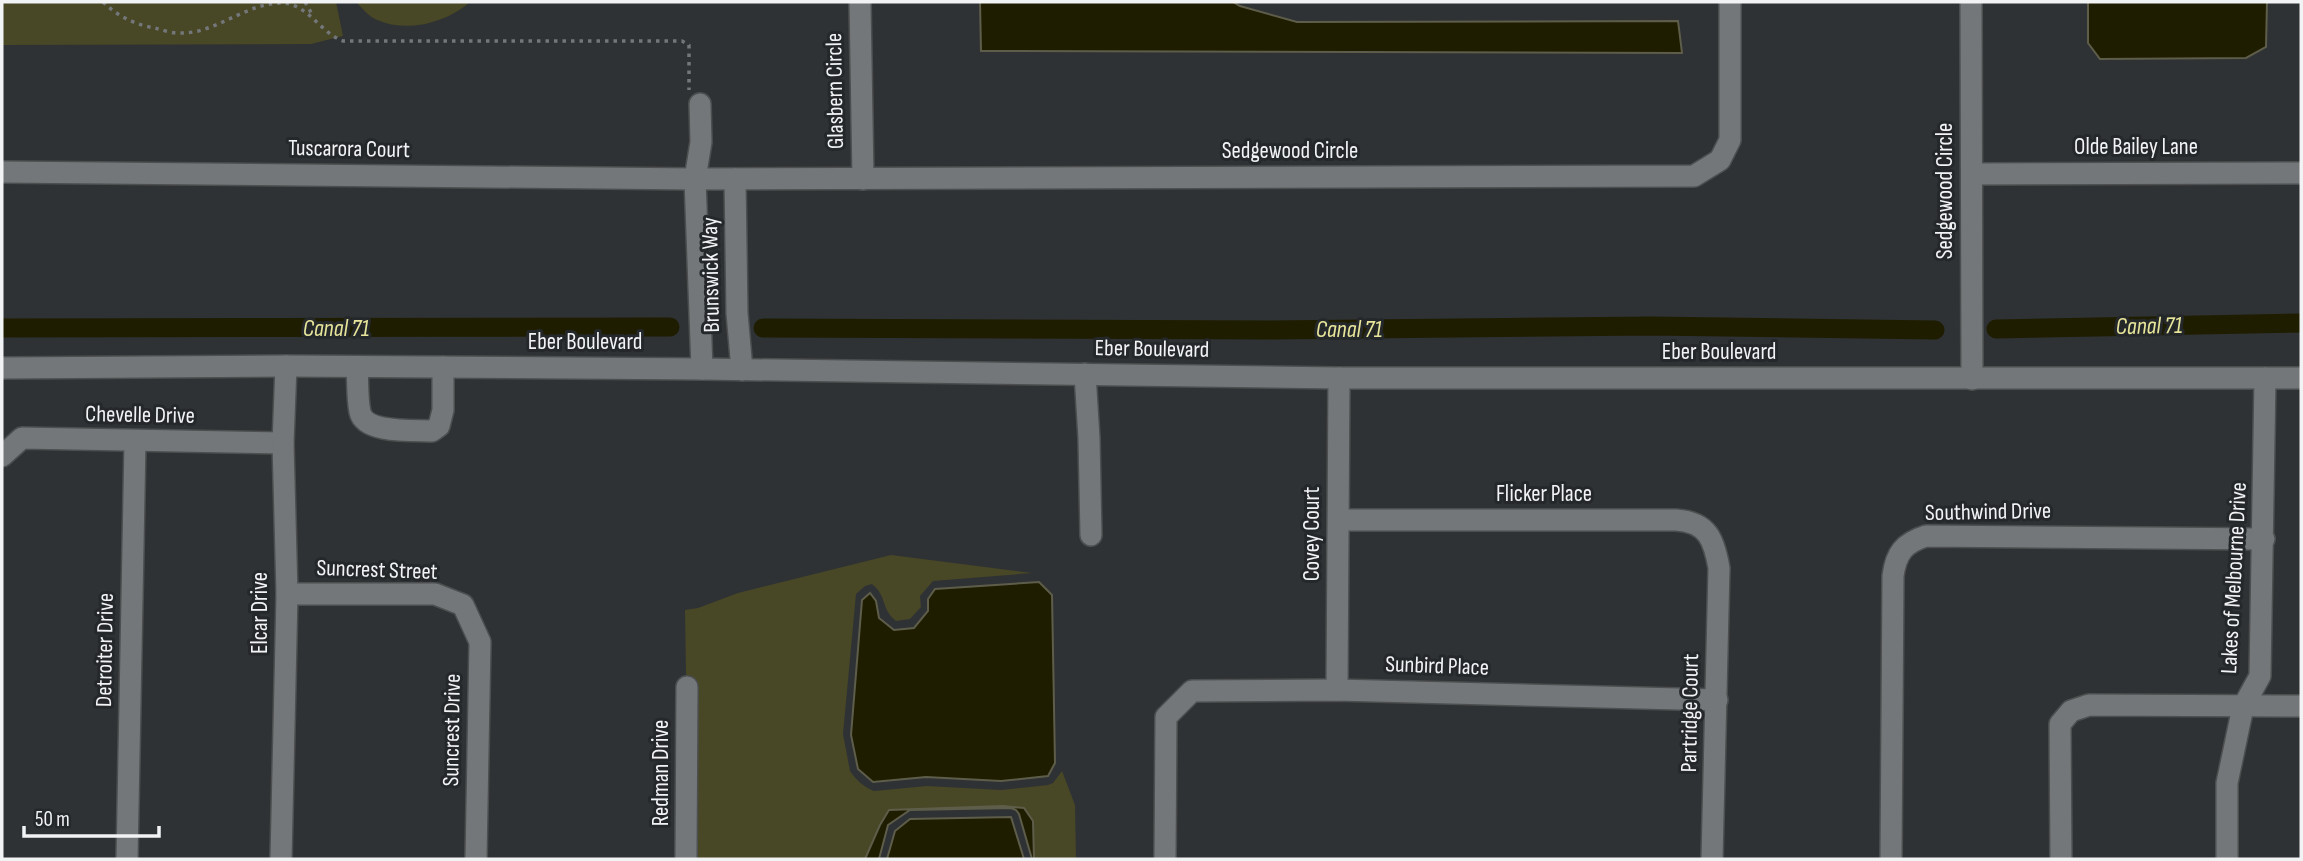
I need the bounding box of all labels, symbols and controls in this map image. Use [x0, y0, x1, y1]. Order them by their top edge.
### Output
street label: Glasbern Circle [820, 33, 850, 149]
street label: Sedgewood Circle [1931, 123, 1959, 259]
street label: Olde Bailey Lane [2074, 133, 2198, 161]
street label: Tuscarora Court [288, 134, 410, 164]
street label: Sedgewood Circle [1222, 137, 1358, 165]
street label: Brunswick Way [696, 217, 726, 333]
water label: Canal 71 [2115, 311, 2183, 341]
water label: Canal 71 [303, 314, 369, 343]
water label: Canal 71 [1316, 315, 1382, 344]
street label: Eber Boulevard [528, 328, 642, 356]
street label: Eber Boulevard [1094, 334, 1210, 364]
street label: Eber Boulevard [1662, 338, 1776, 366]
street label: Chevelle Drive [85, 400, 195, 430]
street label: Flicker Place [1496, 480, 1592, 508]
street label: Lakes of Melbourne Drive [2215, 481, 2253, 675]
street label: Covey Court [1298, 487, 1326, 581]
street label: Southwind Drive [1925, 497, 2051, 527]
street label: Suncrest Street [316, 554, 438, 586]
street label: Elcar Drive [246, 572, 274, 654]
street label: Detroiter Drive [90, 593, 120, 707]
street label: Sunbird Place [1385, 650, 1489, 682]
street label: Partridge Court [1675, 653, 1705, 773]
street label: Suncrest Drive [437, 673, 467, 787]
street label: Redman Drive [647, 720, 675, 826]
scale bar [24, 794, 159, 838]
text: 50 m [35, 807, 70, 832]

